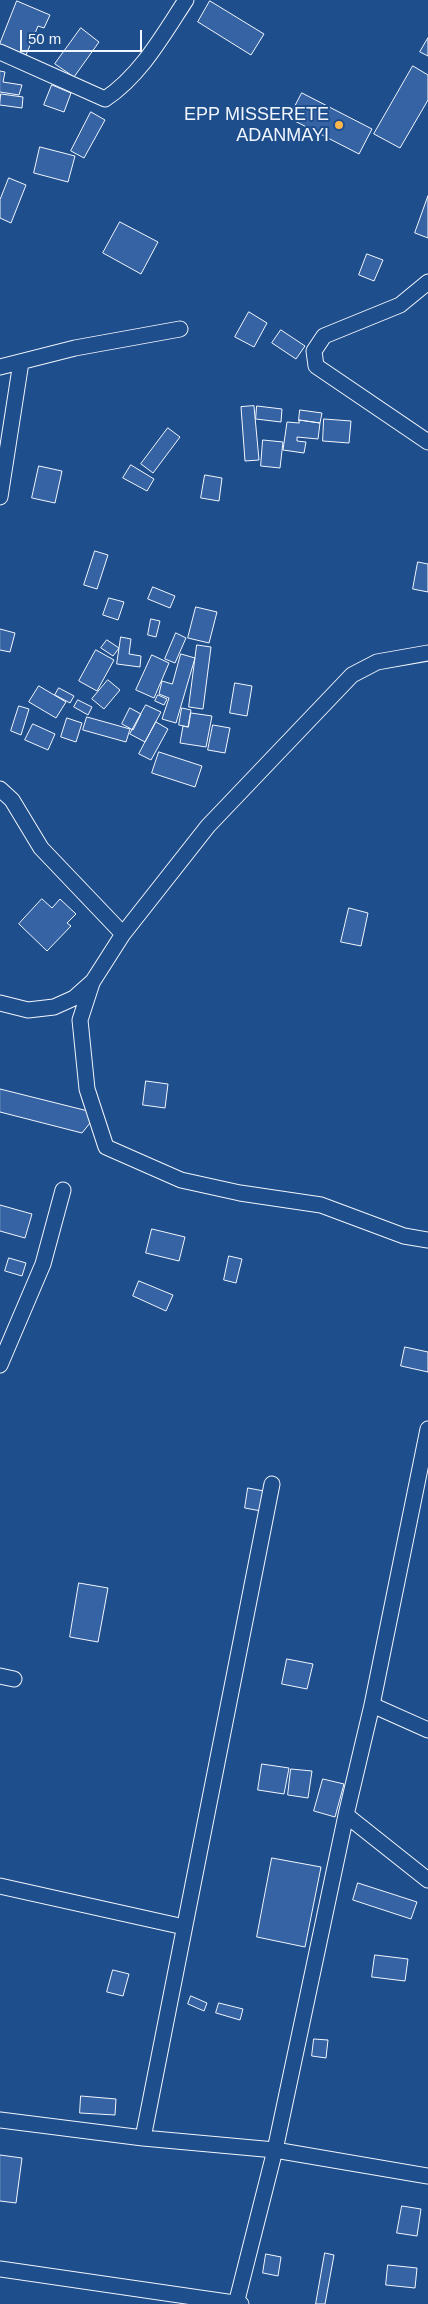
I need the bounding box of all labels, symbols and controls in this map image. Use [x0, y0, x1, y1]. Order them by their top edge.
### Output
scale bar [22, 20, 145, 52]
text: 50 m [28, 30, 61, 47]
place label: EPP MISSERETE ADANMAYI [184, 104, 329, 146]
marker: EPP MISSERETE ADANMAYI [333, 119, 345, 131]

